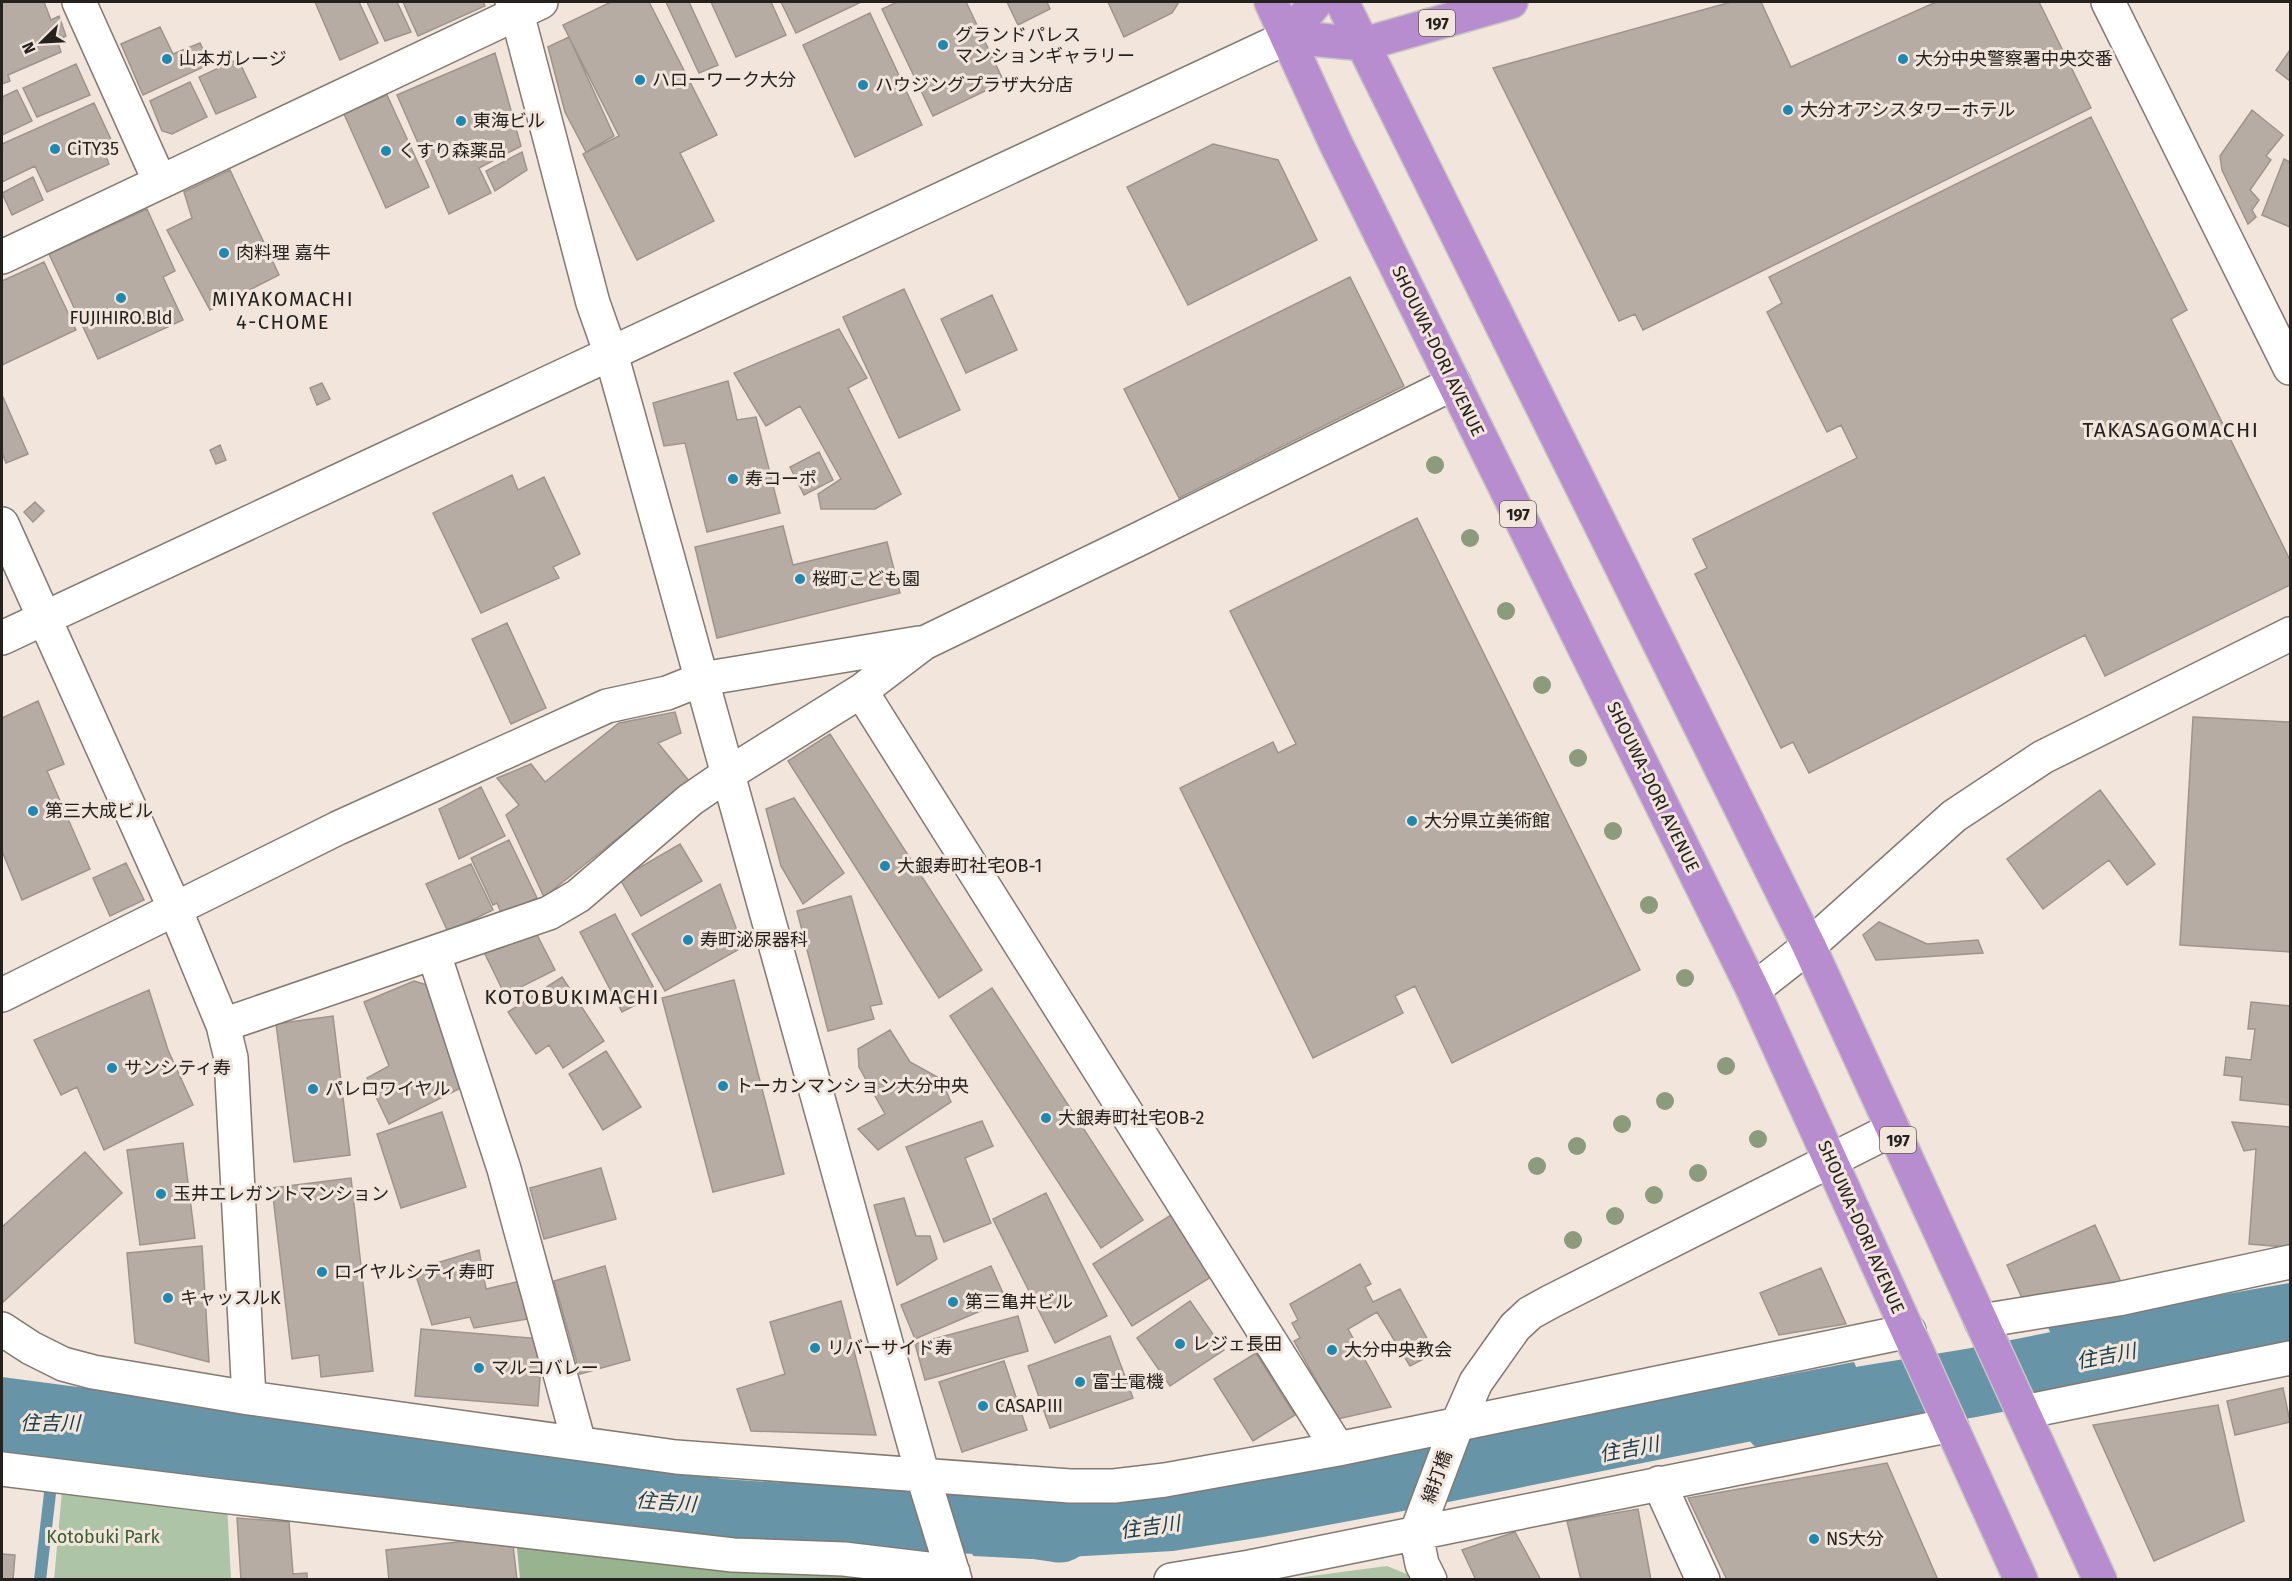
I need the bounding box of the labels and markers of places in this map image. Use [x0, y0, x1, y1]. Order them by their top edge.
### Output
place label: グランドパレス マンションギャラリー [955, 24, 1135, 67]
marker: グランドパレス マンションギャラリー [936, 38, 950, 52]
place label: 山本ガレージ [179, 48, 287, 70]
place label: 大分中央警察署中央交番 [1915, 48, 2113, 70]
marker: 山本ガレージ [160, 52, 174, 66]
marker: 大分中央警察署中央交番 [1896, 52, 1910, 66]
place label: ハローワーク大分 [652, 69, 796, 91]
marker: ハローワーク大分 [633, 73, 647, 87]
place label: ハウジングプラザ大分店 [875, 74, 1073, 96]
marker: ハウジングプラザ大分店 [856, 78, 870, 92]
place label: 大分オアシスタワーホテル [1800, 99, 2015, 121]
marker: 大分オアシスタワーホテル [1781, 103, 1795, 117]
place label: 東海ビル [473, 110, 545, 132]
marker: 東海ビル [454, 114, 468, 128]
place label: CiTY35 [67, 138, 119, 160]
place label: くすり森薬品 [398, 140, 506, 162]
marker: CiTY35 [48, 142, 62, 156]
marker: くすり森薬品 [379, 144, 393, 158]
place label: 肉料理 嘉牛 [236, 242, 331, 264]
marker: 肉料理 嘉牛 [217, 246, 231, 260]
marker: FUJIHIRO.Bld [114, 291, 128, 305]
place label: FUJIHIRO.Bld [69, 307, 173, 329]
place label: 寿コーポ [745, 468, 817, 490]
marker: 寿コーポ [726, 472, 740, 486]
place label: 桜町こども園 [812, 568, 920, 590]
marker: 桜町こども園 [793, 572, 807, 586]
place label: 第三大成ビル [45, 800, 153, 822]
marker: 第三大成ビル [26, 804, 40, 818]
place label: 大分県立美術館 [1424, 810, 1550, 832]
marker: 大分県立美術館 [1405, 814, 1419, 828]
place label: 大銀寿町社宅OB-1 [897, 855, 1042, 877]
marker: 大銀寿町社宅OB-1 [878, 859, 892, 873]
place label: 寿町泌尿器科 [700, 929, 808, 951]
marker: 寿町泌尿器科 [681, 933, 695, 947]
place label: サンシティ寿 [124, 1057, 231, 1079]
marker: サンシティ寿 [105, 1061, 119, 1075]
place label: トーカンマンション大分中央 [735, 1075, 969, 1097]
place label: パレロワイヤル [325, 1078, 450, 1100]
marker: トーカンマンション大分中央 [716, 1079, 730, 1093]
marker: パレロワイヤル [306, 1082, 320, 1096]
place label: 大銀寿町社宅OB-2 [1058, 1107, 1205, 1129]
marker: 大銀寿町社宅OB-2 [1039, 1111, 1053, 1125]
place label: 玉井エレガントマンション [173, 1183, 389, 1205]
marker: 玉井エレガントマンション [154, 1187, 168, 1201]
place label: ロイヤルシティ寿町 [334, 1261, 494, 1283]
marker: ロイヤルシティ寿町 [315, 1265, 329, 1279]
place label: キャッスルK [180, 1287, 281, 1309]
marker: キャッスルK [161, 1291, 175, 1305]
place label: 第三亀井ビル [965, 1291, 1073, 1313]
marker: 第三亀井ビル [946, 1295, 960, 1309]
place label: レジェ長田 [1192, 1333, 1282, 1355]
place label: リバーサイド寿 [827, 1337, 953, 1359]
marker: レジェ長田 [1173, 1337, 1187, 1351]
place label: 大分中央教会 [1344, 1339, 1452, 1361]
marker: リバーサイド寿 [808, 1341, 822, 1355]
marker: 大分中央教会 [1325, 1343, 1339, 1357]
place label: マルコバレー [491, 1357, 599, 1379]
marker: マルコバレー [472, 1361, 486, 1375]
place label: 富士電機 [1092, 1371, 1164, 1393]
marker: 富士電機 [1073, 1375, 1087, 1389]
place label: CASAPⅢ [995, 1395, 1064, 1417]
marker: CASAPⅢ [976, 1399, 990, 1413]
place label: NS大分 [1826, 1528, 1884, 1550]
marker: NS大分 [1807, 1532, 1821, 1546]

